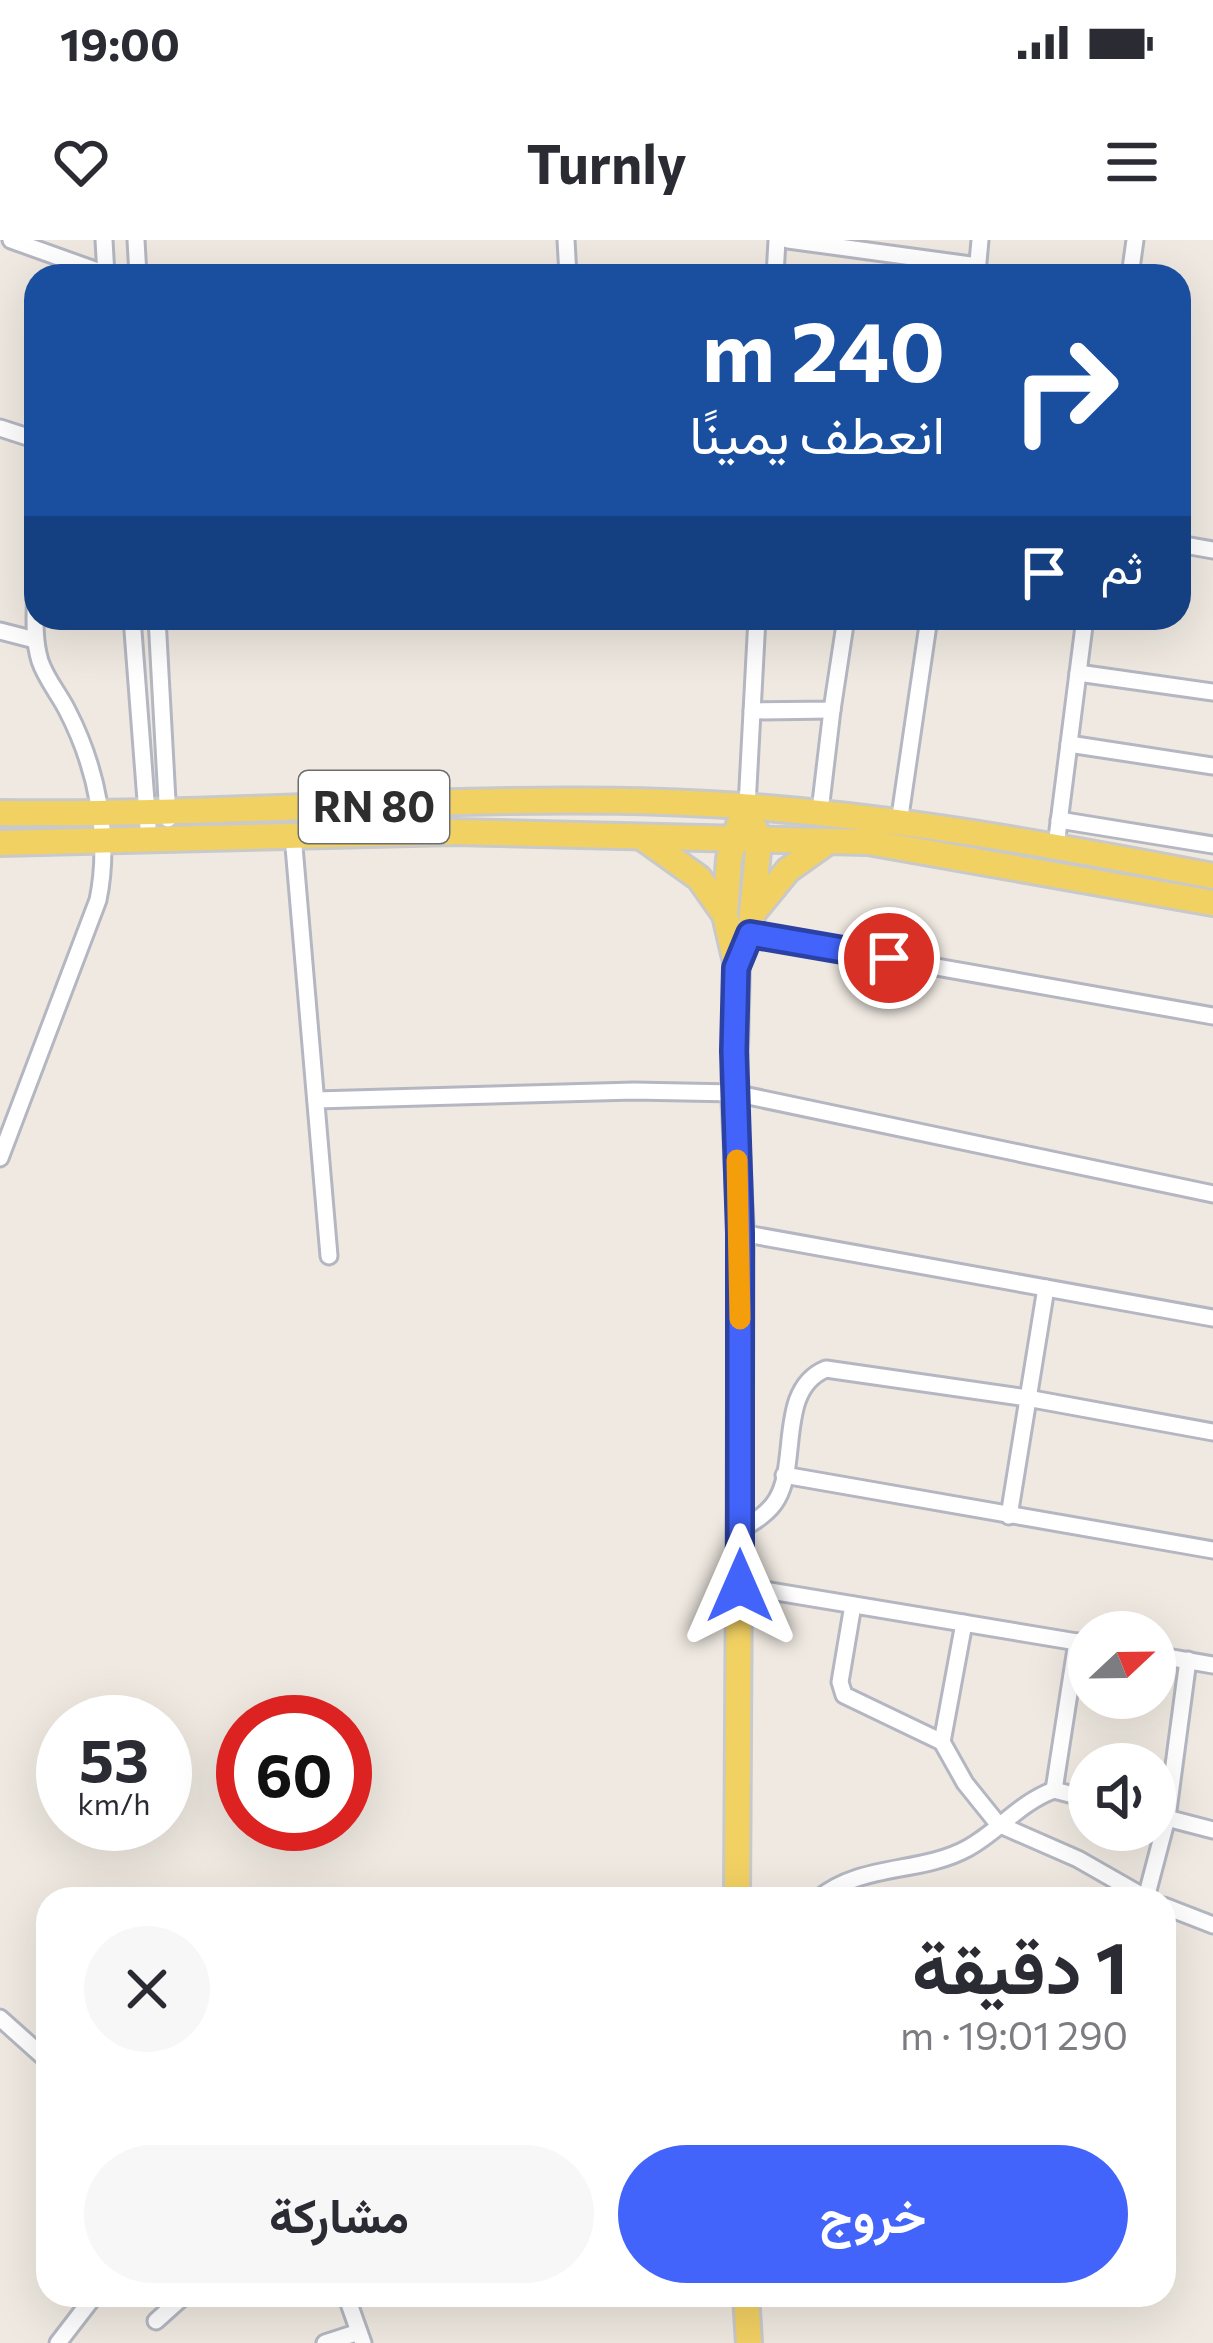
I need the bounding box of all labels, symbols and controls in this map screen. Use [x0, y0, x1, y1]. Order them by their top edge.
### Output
text: 19:00 [60, 15, 180, 70]
icon: heart [48, 129, 114, 195]
text: Turnly [526, 129, 687, 195]
icon: menu [1099, 129, 1165, 195]
text: 240 m [702, 297, 945, 399]
icon: right [987, 312, 1143, 468]
text: انعطف يمينًا [690, 399, 945, 465]
text: ثم [1101, 538, 1143, 593]
icon: arrive [1011, 540, 1077, 606]
road number: RN 80 [299, 771, 449, 843]
pin [838, 907, 940, 1009]
icon: arrive [856, 925, 922, 991]
position arrow [677, 1523, 803, 1649]
north arrow [1068, 1611, 1176, 1719]
map controls [1068, 1611, 1176, 1851]
speed limit sign: 60 [216, 1695, 372, 1851]
text: 53 [79, 1721, 149, 1794]
button: sound [1068, 1743, 1176, 1851]
text: km/h [78, 1784, 150, 1821]
text: 1 دقيقة [912, 1921, 1128, 2009]
button: close [84, 1926, 210, 2052]
text: 290 m · 19:01 [900, 2010, 1128, 2058]
button: مشاركة [84, 2145, 594, 2283]
button: خروج [618, 2145, 1128, 2283]

